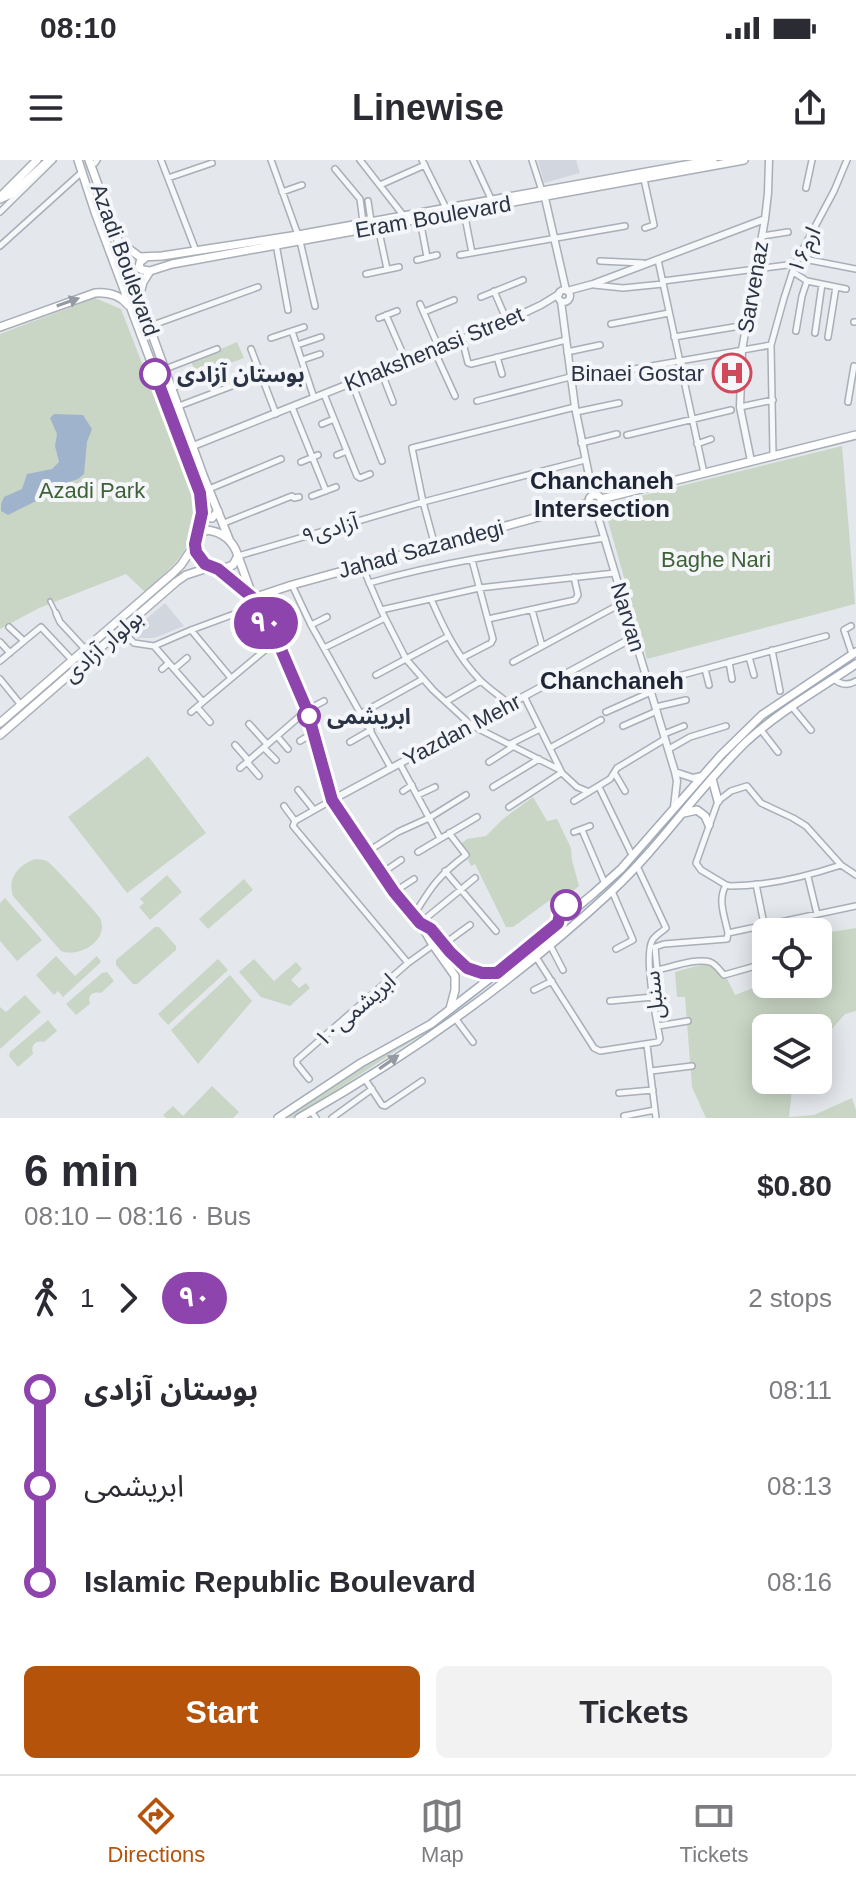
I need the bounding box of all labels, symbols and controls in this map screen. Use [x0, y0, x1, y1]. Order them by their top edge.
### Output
text: 08:10 [40, 11, 117, 44]
icon: menu [24, 86, 68, 130]
icon: share [788, 86, 832, 130]
text: Linewise [352, 87, 504, 128]
street label: Azadi Boulevard [86, 180, 164, 340]
street label: Eram Boulevard [353, 191, 513, 243]
street label: ارم۱۶ [782, 223, 829, 279]
street label: Sarvenaz [733, 239, 773, 335]
one-way arrow [56, 296, 80, 308]
street label: Khakshenasi Street [341, 302, 527, 396]
hospital icon: Binaei Gostar [711, 352, 753, 394]
marker: بوستان آزادی [140, 359, 170, 389]
place label: Binaei Gostar [571, 361, 704, 386]
place label: بوستان آزادی [177, 362, 305, 388]
district label: Chanchaneh Intersection [530, 467, 674, 522]
park label: Azadi Park [39, 478, 146, 503]
street label: آزادی۹ [299, 509, 363, 550]
street label: Jahad Sazandegi [336, 515, 506, 583]
park label: Baghe Nari [661, 547, 771, 572]
street label: Narvan [606, 579, 650, 655]
line badge: ۹۰ [230, 597, 302, 649]
street label: بولوار آزادی [58, 605, 148, 688]
text: ۹۰ [250, 607, 282, 638]
district label: Chanchaneh [540, 667, 684, 694]
street label: Yazdan Mehr [399, 689, 525, 771]
place label: ابریشمی [327, 704, 411, 729]
marker: ابریشمی [298, 705, 320, 727]
unlabelled marker [551, 890, 581, 920]
map controls [752, 918, 832, 1094]
button: locate [752, 918, 832, 998]
street label: ابریشمی۱۰ [310, 968, 400, 1052]
street label: سنبل [639, 970, 669, 1020]
button: layers [752, 1014, 832, 1094]
one-way arrow [379, 1055, 400, 1070]
text: 6 min [24, 1146, 139, 1195]
text: $0.80 [757, 1169, 832, 1202]
text: 08:10 – 08:16 · Bus [24, 1201, 251, 1231]
icon: walk [24, 1276, 68, 1320]
icon: forward [106, 1276, 150, 1320]
text: ۹۰ [178, 1282, 211, 1313]
text: 1 [80, 1283, 94, 1313]
text: 2 stops [748, 1283, 832, 1313]
text: بوستان آزادی [84, 1373, 258, 1406]
text: 08:11 [769, 1375, 832, 1405]
text: ابریشمی [84, 1469, 184, 1502]
text: 08:13 [767, 1471, 832, 1501]
text: Islamic Republic Boulevard [84, 1565, 476, 1598]
text: 08:16 [767, 1567, 832, 1597]
button: Start [24, 1666, 420, 1758]
button: Tickets [436, 1666, 832, 1758]
tab: Directions [108, 1794, 205, 1868]
tab: Map [420, 1794, 464, 1868]
tab: Tickets [680, 1794, 748, 1868]

